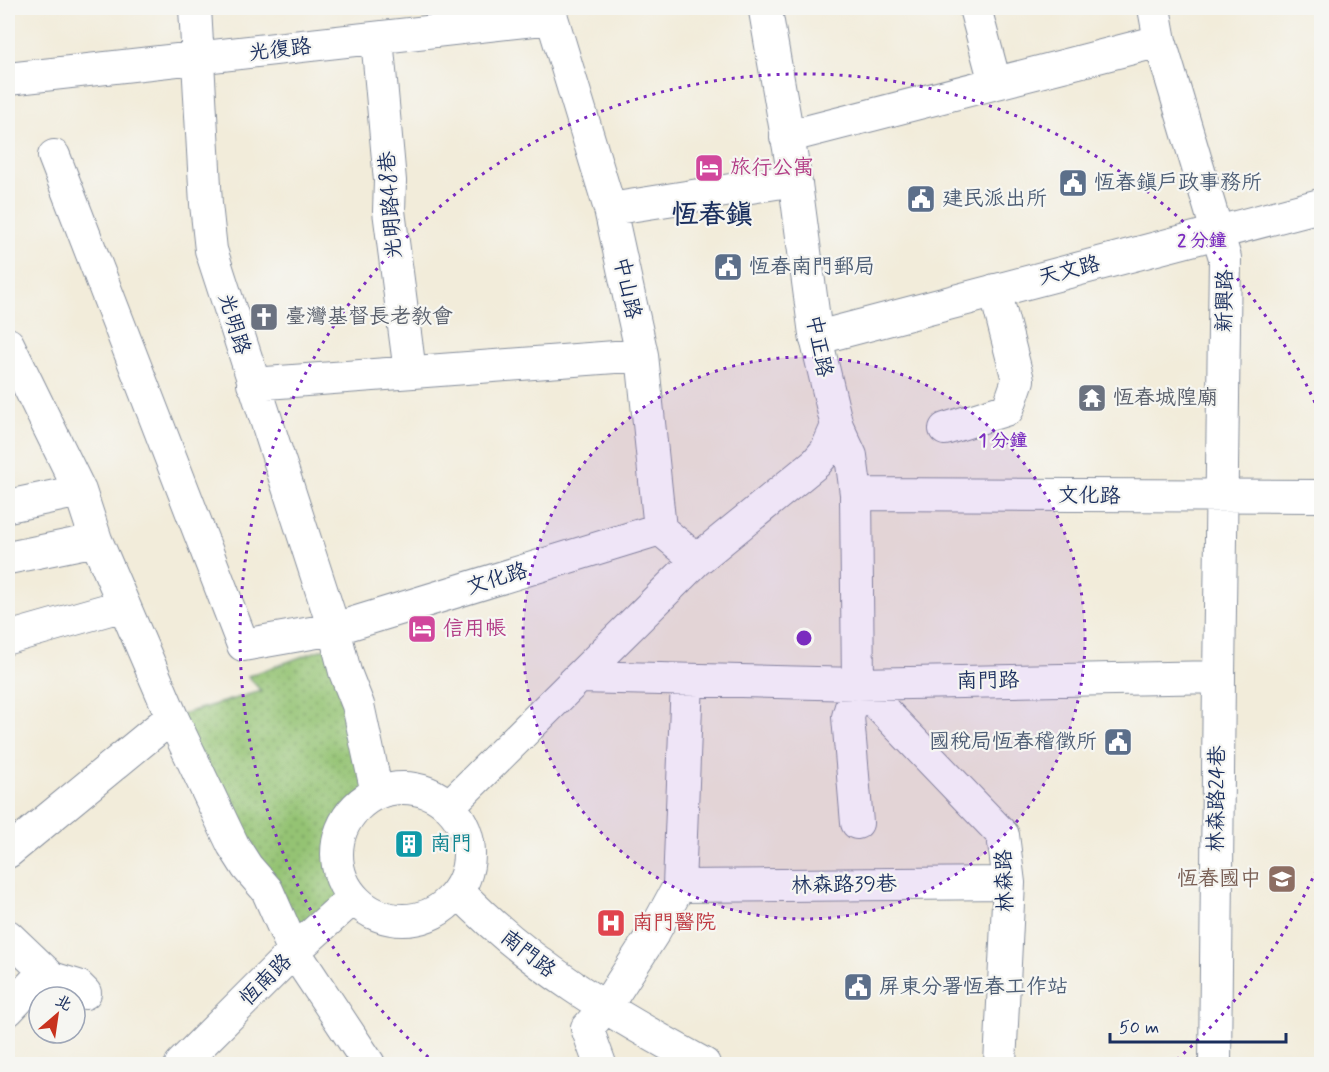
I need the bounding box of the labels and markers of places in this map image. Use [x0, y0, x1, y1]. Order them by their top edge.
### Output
hotel icon: 旅行公寓 [693, 152, 725, 184]
place label: 旅行公寓 [730, 154, 814, 182]
public building icon: 恆春鎮戶政事務所 [1057, 167, 1089, 199]
place label: 恆春鎮戶政事務所 [1094, 169, 1262, 197]
public building icon: 建民派出所 [905, 183, 937, 215]
place label: 建民派出所 [942, 185, 1047, 213]
public building icon: 恆春南門郵局 [712, 251, 744, 283]
place label: 恆春南門郵局 [749, 253, 875, 281]
church icon: 臺灣基督長老教會 [248, 301, 280, 333]
place label: 臺灣基督長老教會 [285, 303, 453, 331]
temple icon: 恆春城隍廟 [1076, 382, 1108, 414]
place label: 恆春城隍廟 [1113, 384, 1218, 412]
hotel icon: 信用帳 [406, 613, 438, 645]
place label: 信用帳 [443, 615, 506, 643]
centre of rings [794, 628, 814, 648]
public building icon: 國稅局恆春稽徵所 [1102, 726, 1134, 758]
place label: 國稅局恆春稽徵所 [929, 728, 1097, 756]
building icon: 南門 [393, 828, 425, 860]
place label: 南門 [430, 830, 472, 858]
school or university icon: 恆春國中 [1266, 863, 1298, 895]
place label: 恆春國中 [1177, 865, 1261, 893]
hospital icon: 南門醫院 [595, 907, 627, 939]
place label: 南門醫院 [632, 909, 716, 937]
public building icon: 屏東分署恆春工作站 [842, 971, 874, 1003]
place label: 屏東分署恆春工作站 [879, 973, 1068, 1001]

